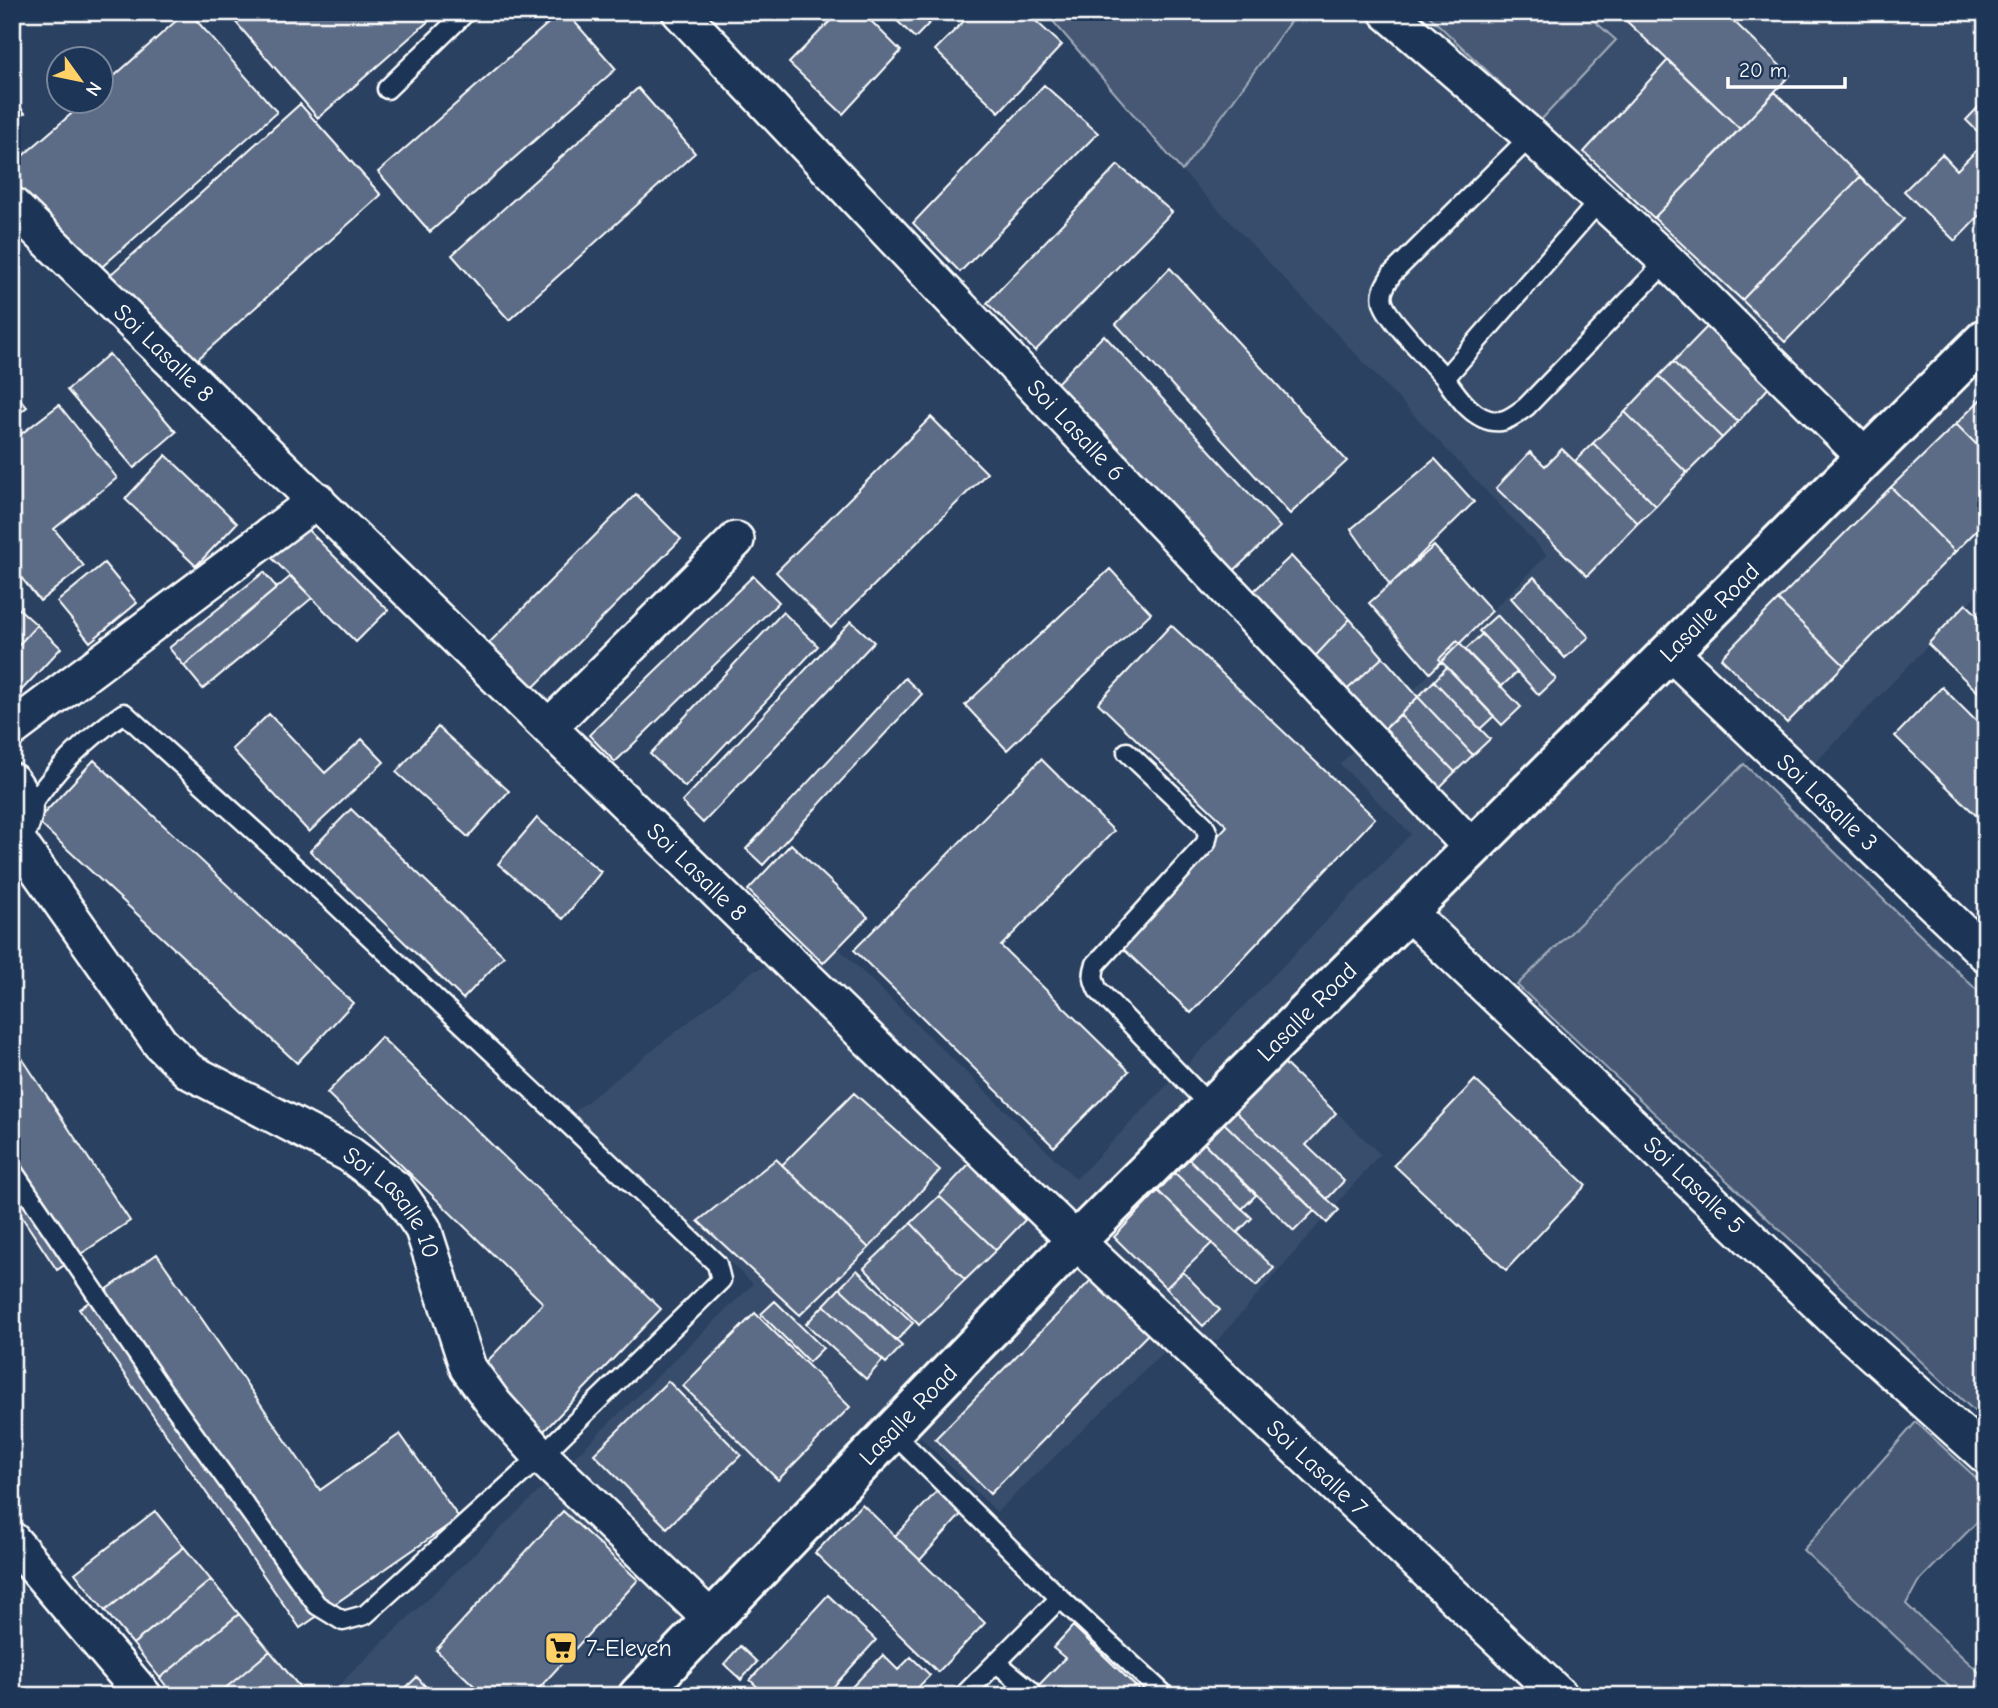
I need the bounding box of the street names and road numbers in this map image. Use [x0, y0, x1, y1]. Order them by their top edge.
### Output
street label: Soi Lasalle 8 [108, 298, 220, 408]
street label: Soi Lasalle 6 [1021, 374, 1131, 487]
street label: Lasalle Road [1654, 557, 1765, 668]
street label: Soi Lasalle 3 [1771, 748, 1883, 857]
street label: Soi Lasalle 8 [641, 817, 753, 927]
street label: Lasalle Road [1252, 957, 1363, 1067]
street label: Soi Lasalle 5 [1638, 1130, 1751, 1240]
street label: Soi Lasalle 10 [338, 1141, 446, 1262]
street label: Lasalle Road [854, 1359, 963, 1471]
street label: Soi Lasalle 7 [1261, 1414, 1373, 1522]

